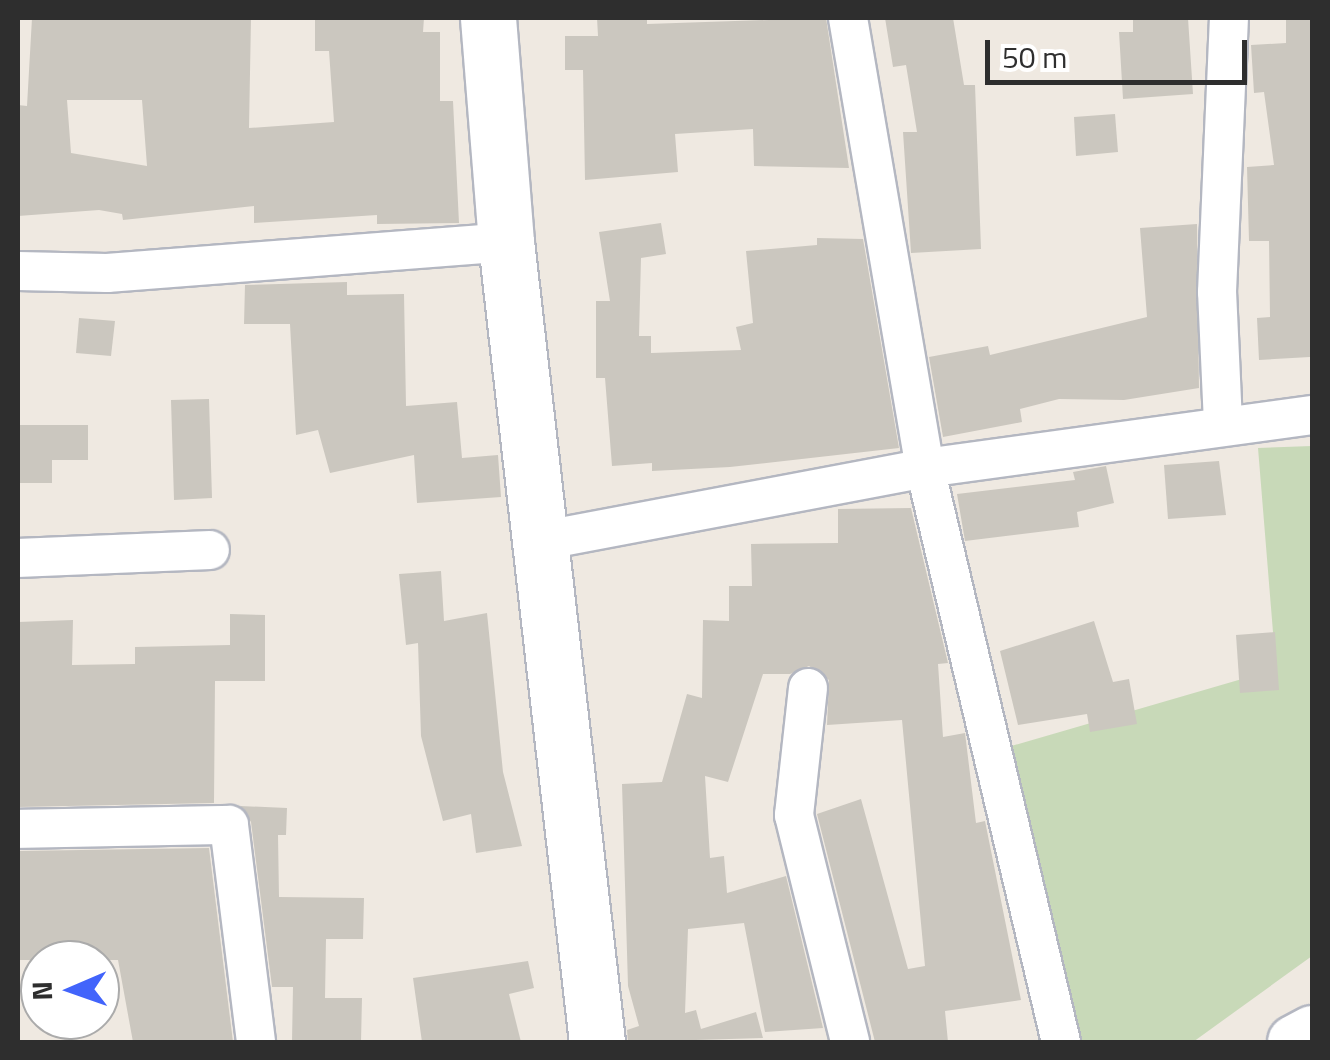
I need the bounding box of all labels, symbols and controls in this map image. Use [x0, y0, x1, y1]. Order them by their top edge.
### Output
scale bar [990, 20, 1252, 82]
text: 50 m [1002, 34, 1067, 80]
north arrow [20, 940, 120, 1040]
text: N [20, 981, 63, 1001]

